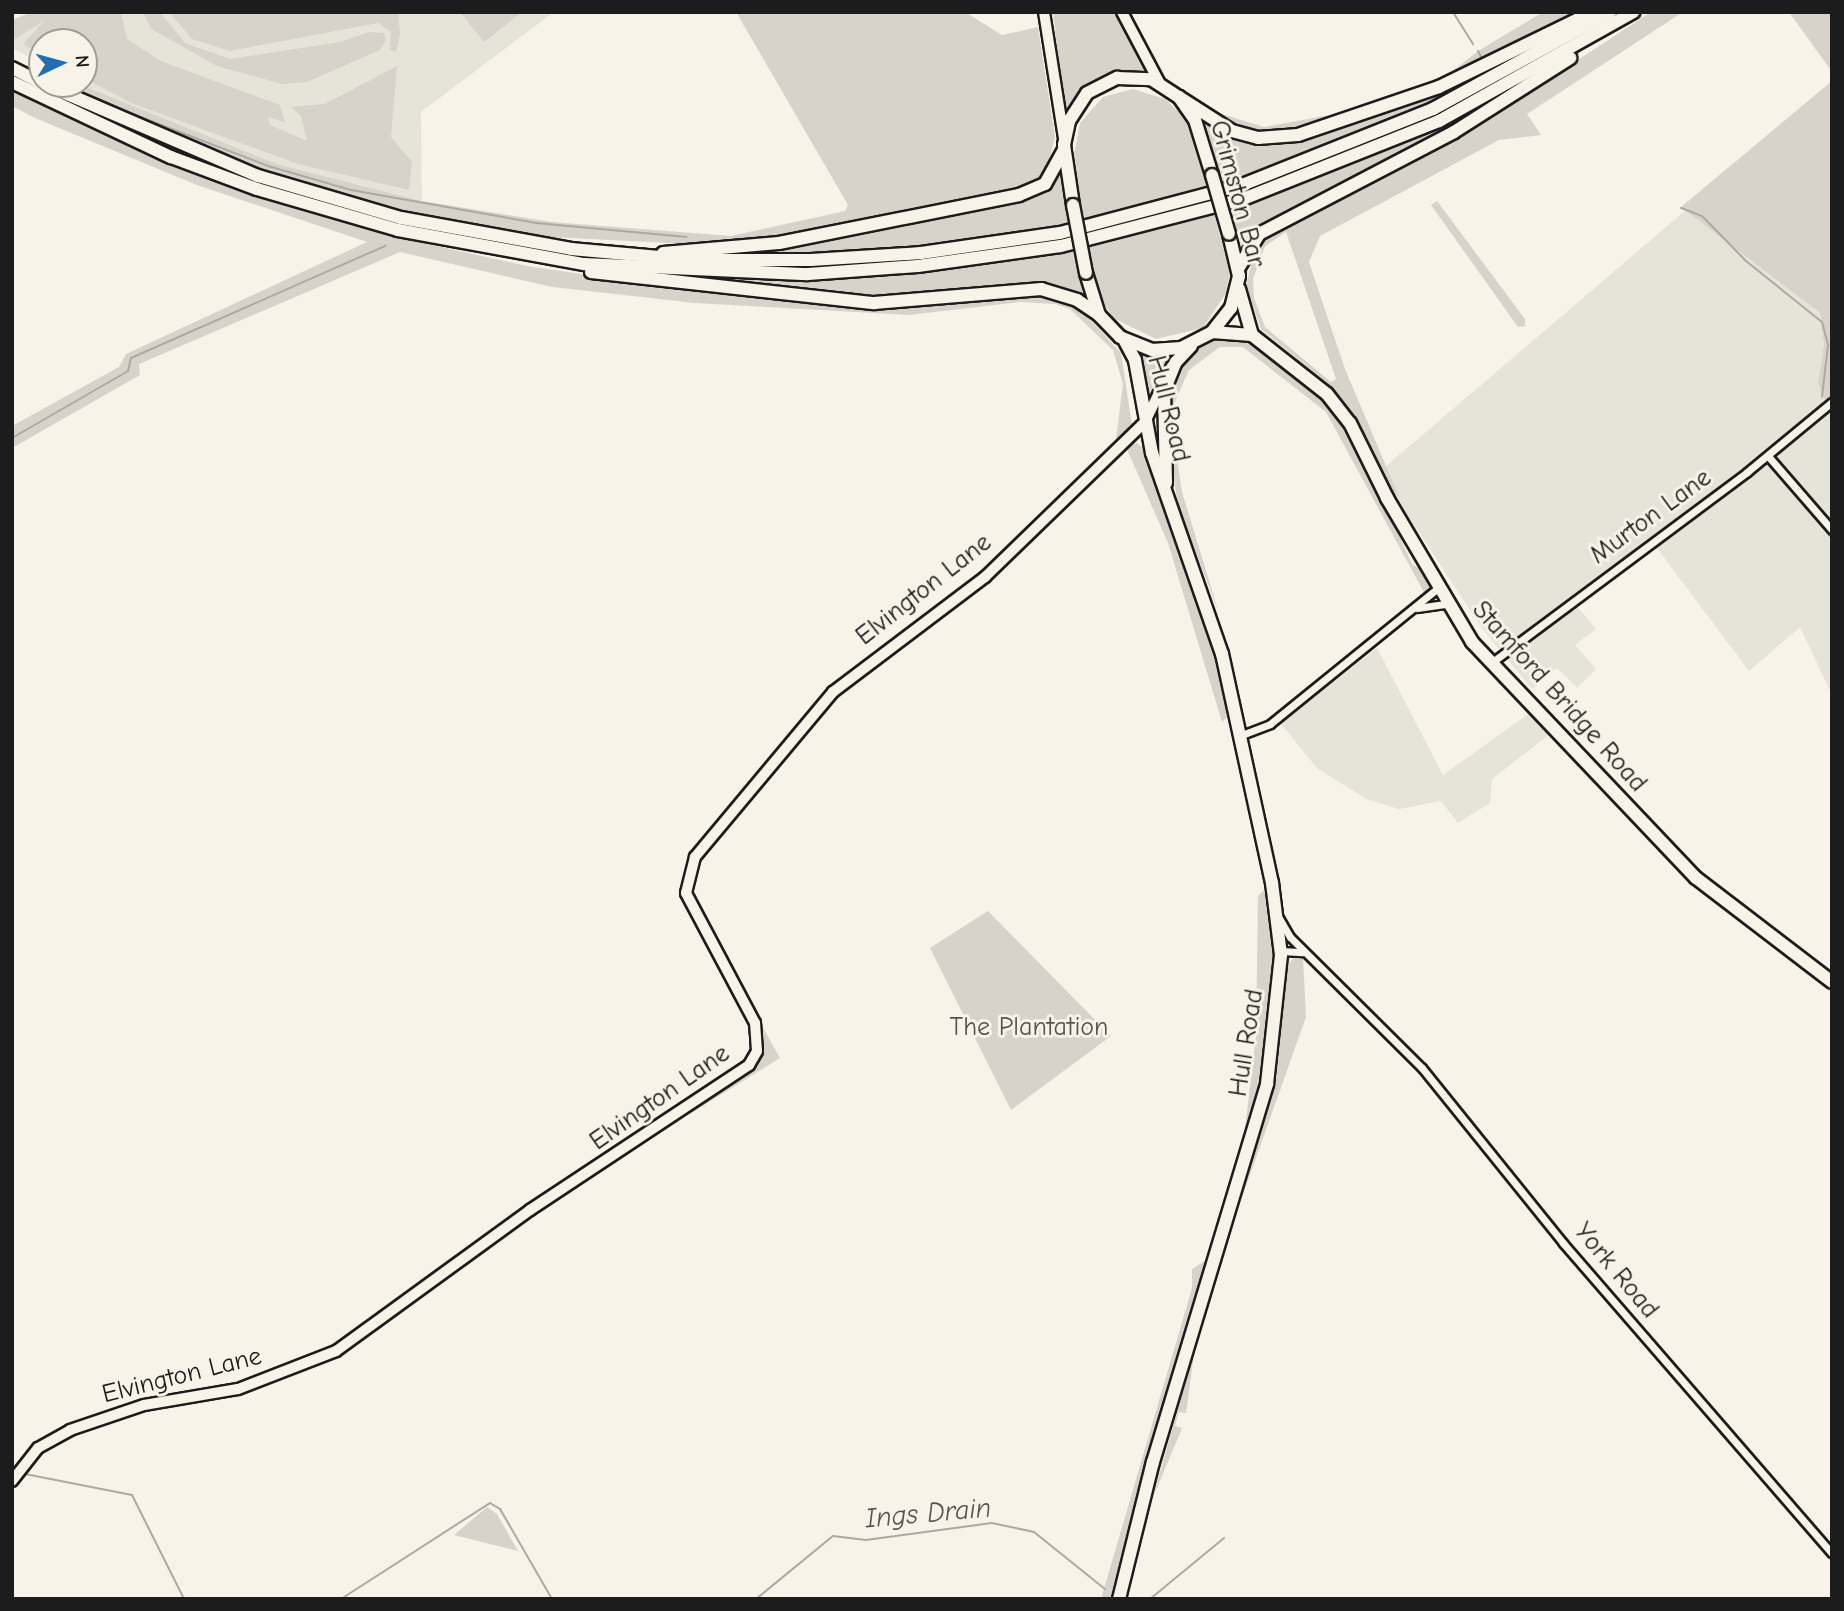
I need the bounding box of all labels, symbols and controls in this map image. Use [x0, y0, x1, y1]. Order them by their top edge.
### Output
north arrow [28, 28, 98, 98]
text: N [70, 54, 93, 68]
street label: Grimston Bar [1202, 117, 1272, 271]
street label: Hull Road [1140, 353, 1196, 465]
street label: Murton Lane [1584, 463, 1718, 571]
street label: Elvington Lane [850, 527, 998, 653]
street label: Stamford Bridge Road [1465, 595, 1653, 799]
street label: Hull Road [1223, 987, 1271, 1099]
park label: The Plantation [950, 1012, 1108, 1044]
street label: Elvington Lane [584, 1038, 736, 1158]
street label: York Road [1567, 1217, 1665, 1325]
street label: Elvington Lane [99, 1341, 265, 1411]
water label: Ings Drain [864, 1491, 992, 1535]

